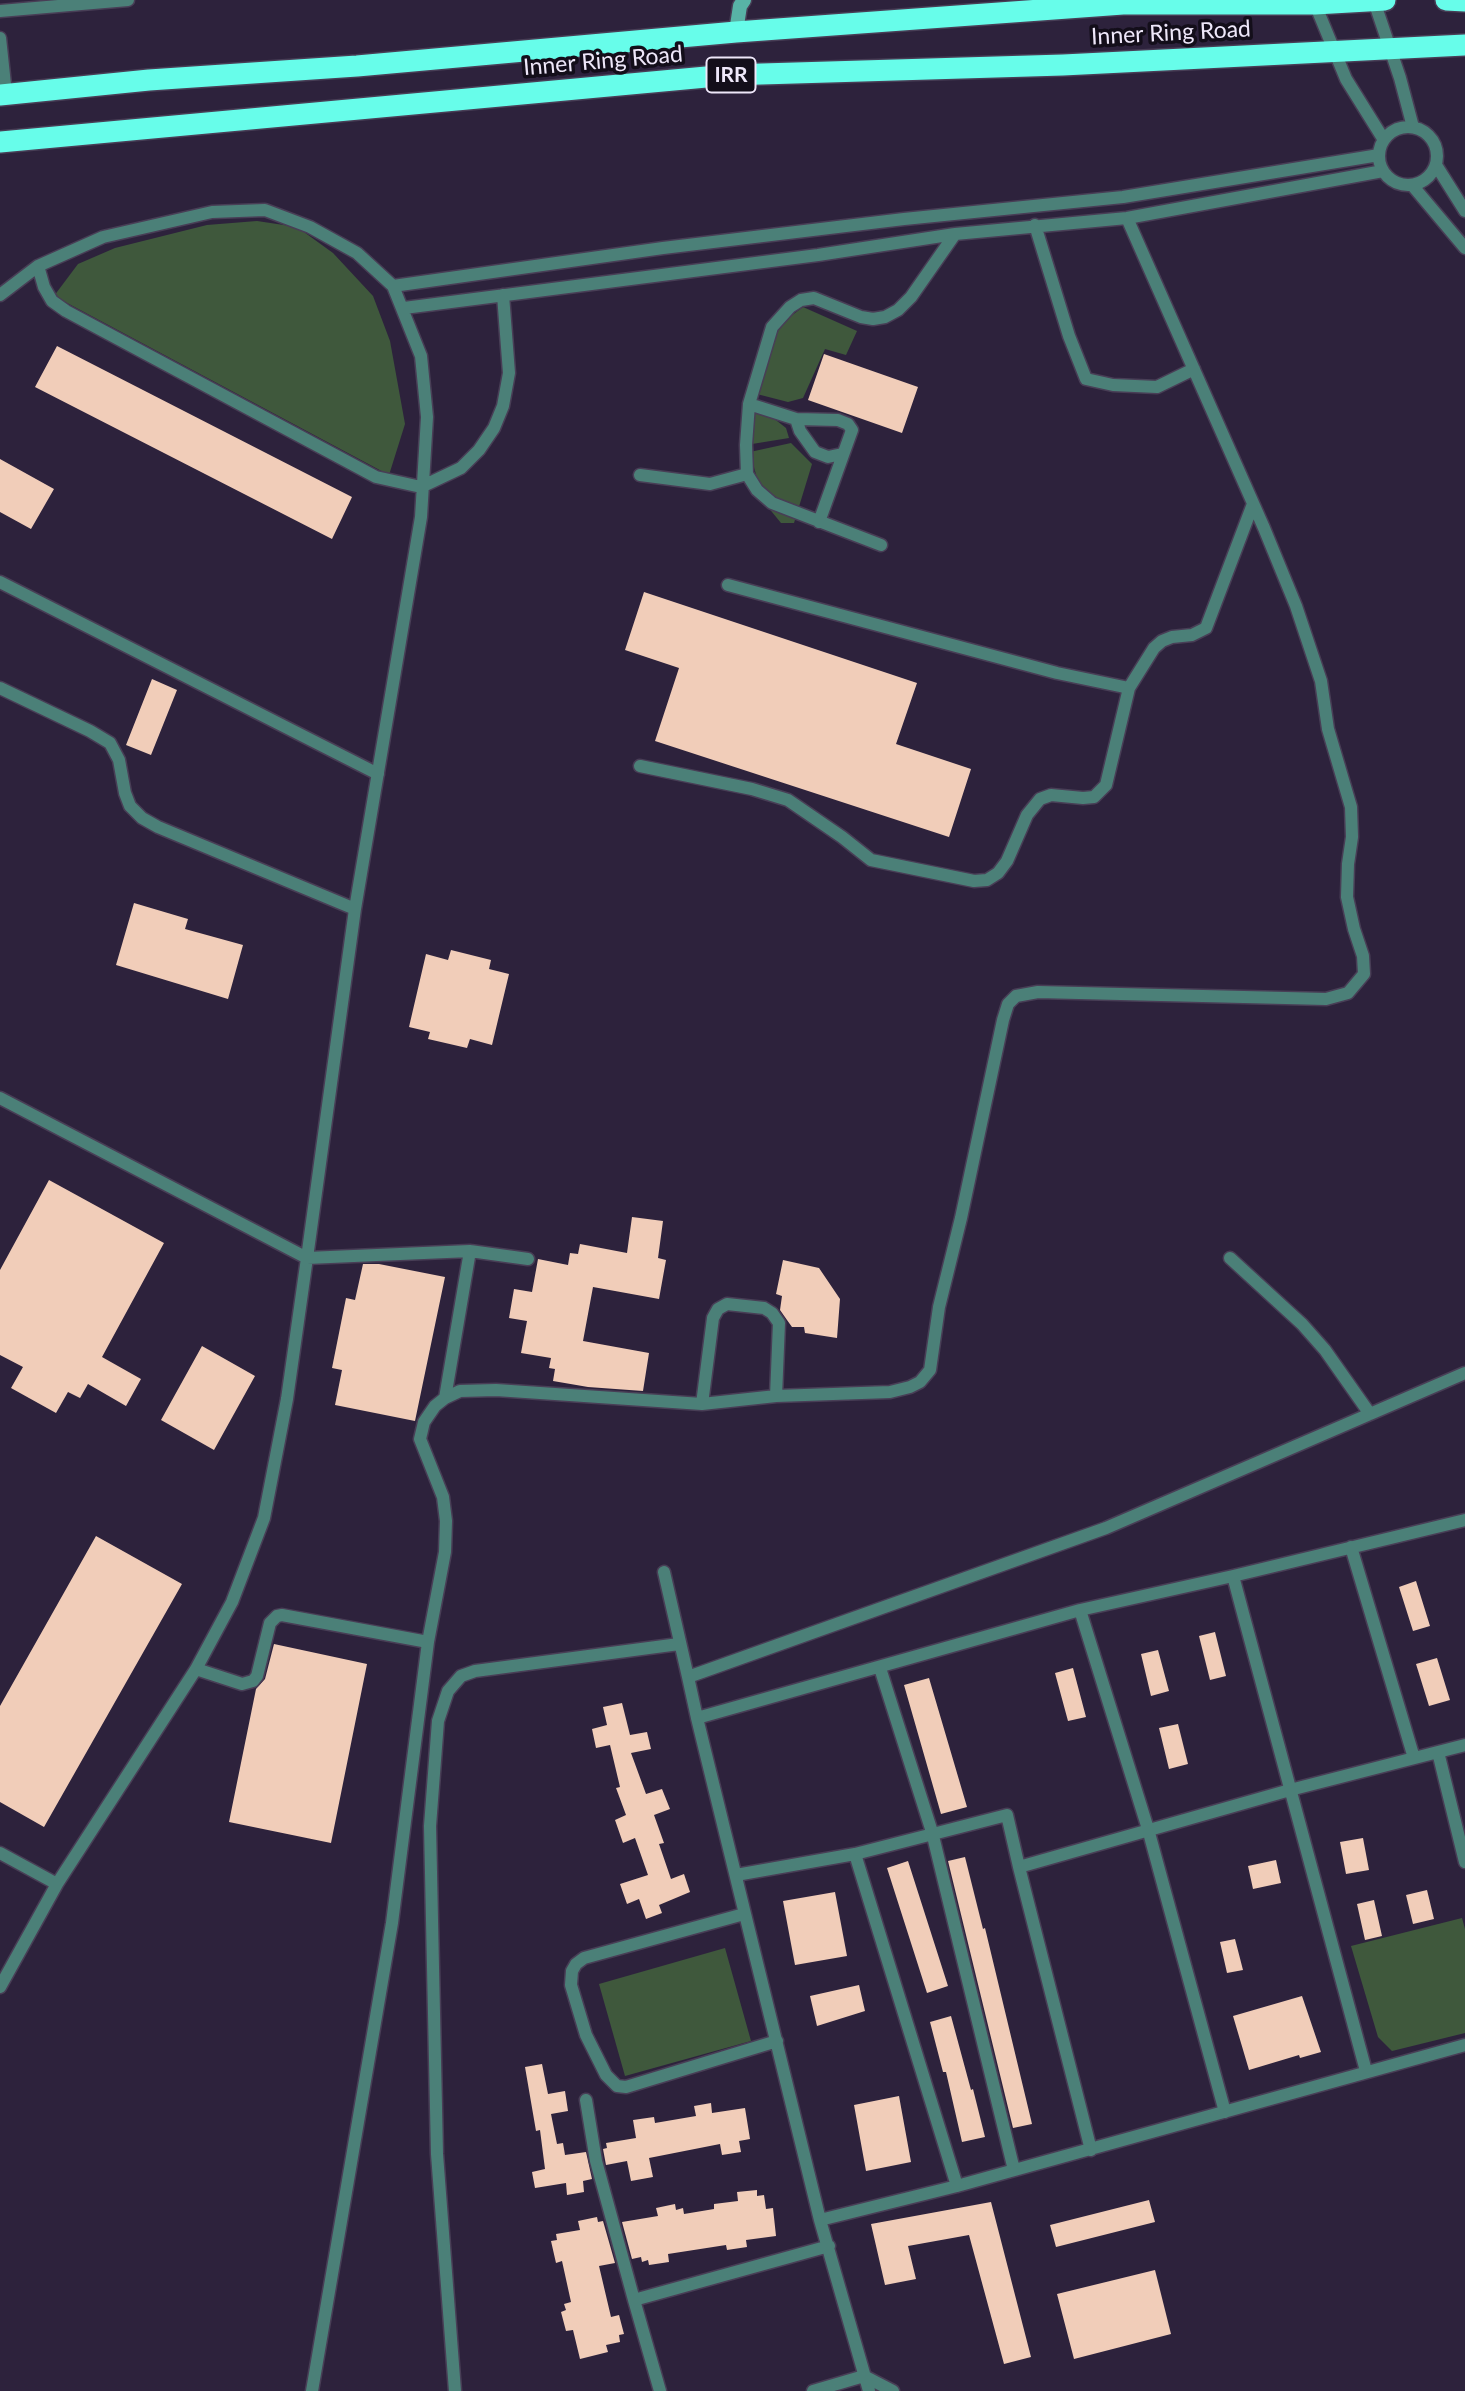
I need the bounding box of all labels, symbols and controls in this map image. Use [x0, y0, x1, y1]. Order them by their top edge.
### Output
street label: Inner Ring Road [1090, 15, 1252, 51]
street label: Inner Ring Road [522, 40, 684, 82]
road number: IRR [706, 57, 756, 92]

